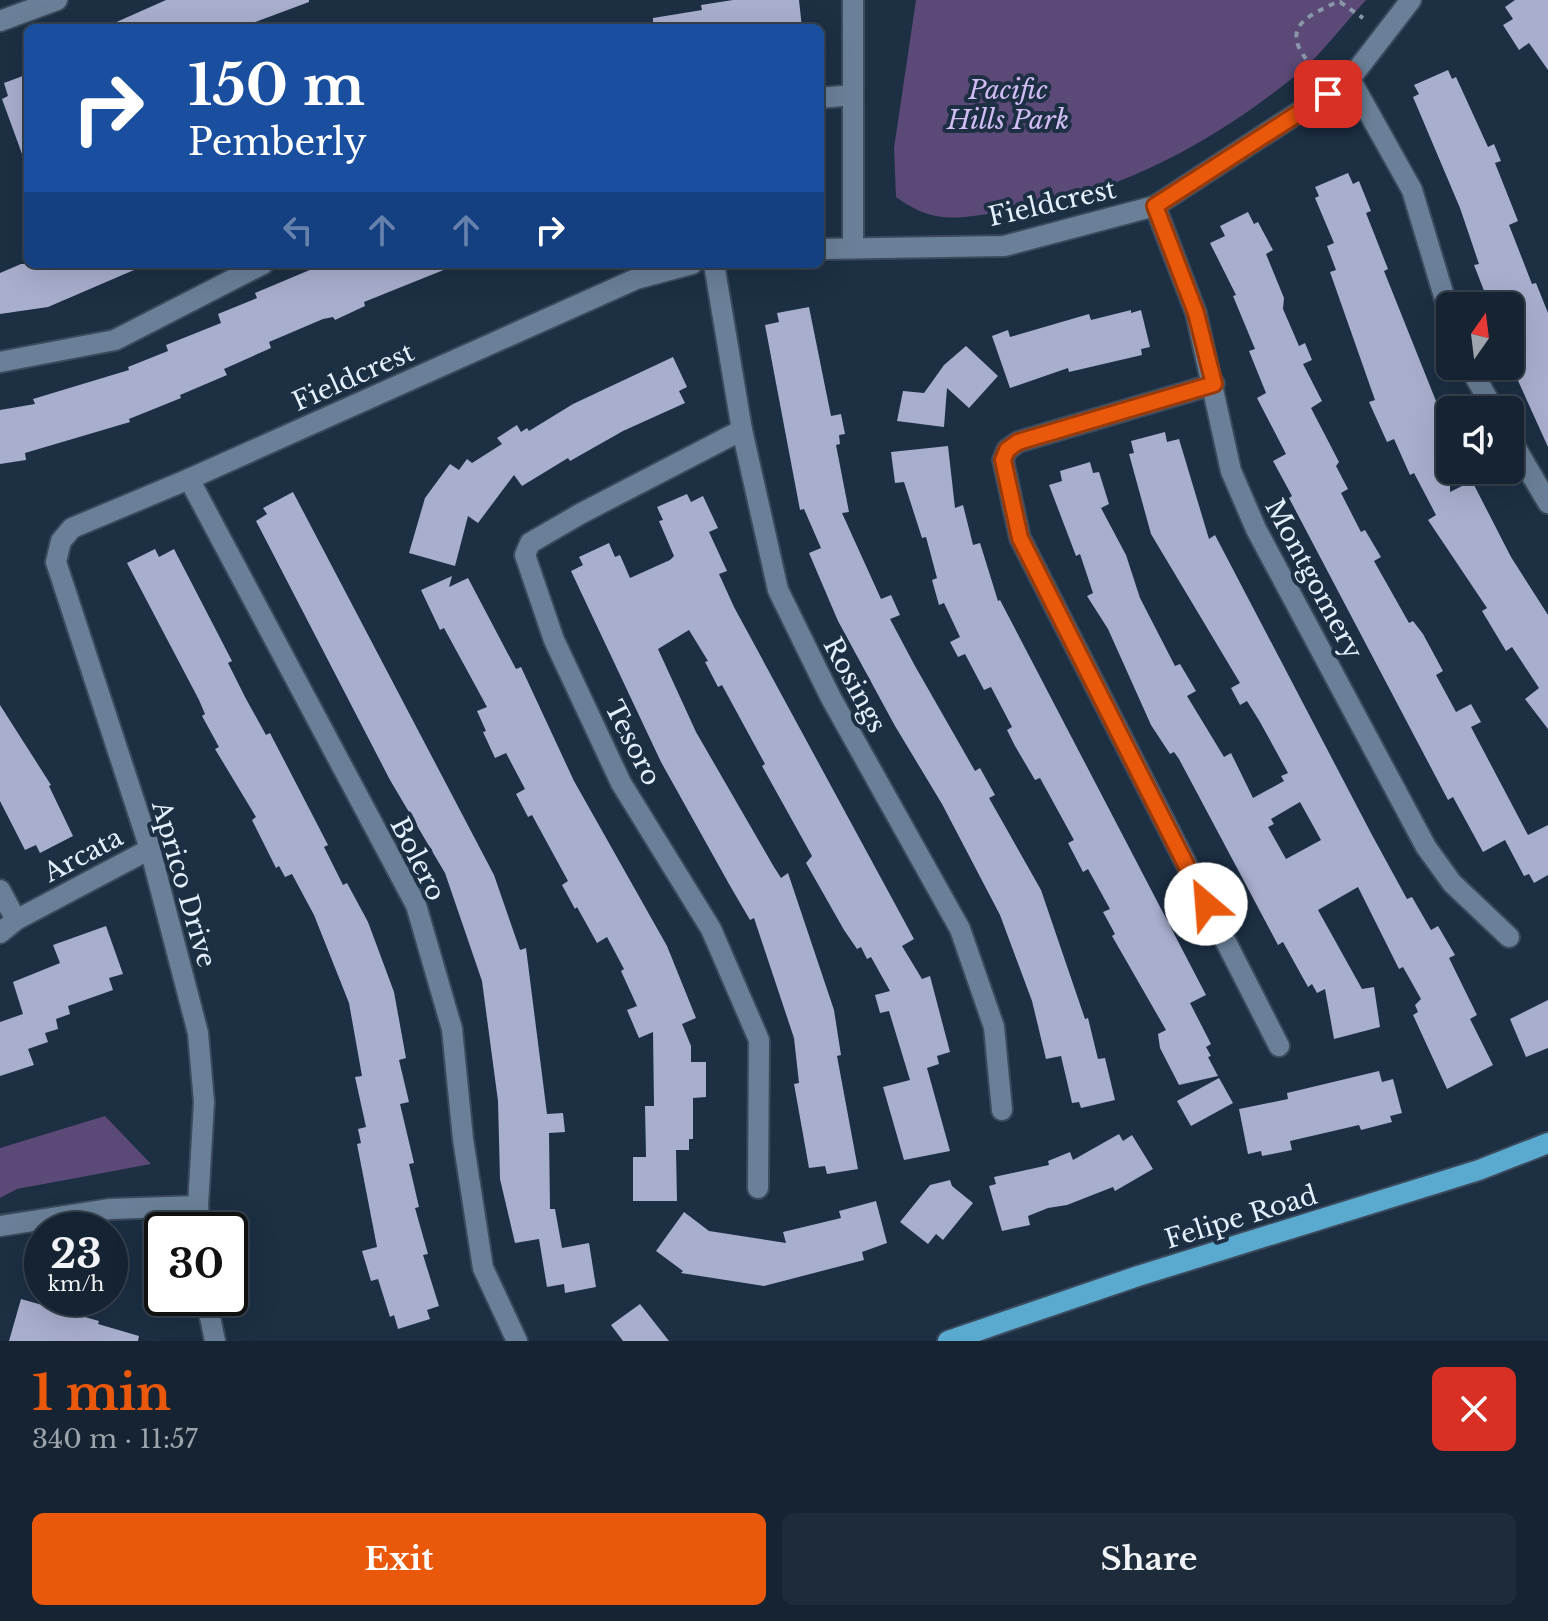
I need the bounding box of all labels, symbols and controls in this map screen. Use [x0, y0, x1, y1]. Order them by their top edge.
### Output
text: 150 m [188, 51, 365, 120]
icon: right [56, 56, 160, 160]
pin [1294, 60, 1362, 128]
icon: arrive [1306, 72, 1350, 116]
park label: Pacific Hills Park [946, 74, 1069, 136]
text: Pemberly [188, 120, 367, 165]
street label: Fieldcrest [985, 173, 1119, 233]
icon: left [276, 208, 320, 252]
icon: ahead [360, 208, 404, 252]
icon: ahead [444, 208, 488, 252]
icon: right [528, 208, 572, 252]
north arrow [1436, 292, 1524, 380]
map controls [1436, 292, 1524, 484]
street label: Fieldcrest [287, 336, 419, 418]
button: sound [1436, 396, 1524, 484]
street label: Montgomery [1258, 493, 1370, 665]
street label: Rosings [817, 632, 893, 738]
street label: Tesoro [598, 695, 668, 791]
street label: Aprico Drive [145, 796, 223, 971]
street label: Bolero [383, 812, 453, 906]
street label: Arcata [37, 821, 128, 889]
position arrow [1164, 862, 1248, 946]
street label: Felipe Road [1161, 1179, 1321, 1255]
speed limit sign: 30 [144, 1212, 248, 1316]
text: 23 [50, 1229, 102, 1279]
text: km/h [48, 1272, 104, 1296]
text: 1 min [32, 1363, 171, 1423]
button: close [1432, 1367, 1516, 1451]
text: 340 m · 11:57 [32, 1423, 198, 1455]
button: Exit [32, 1513, 766, 1605]
button: Share [782, 1513, 1516, 1605]

